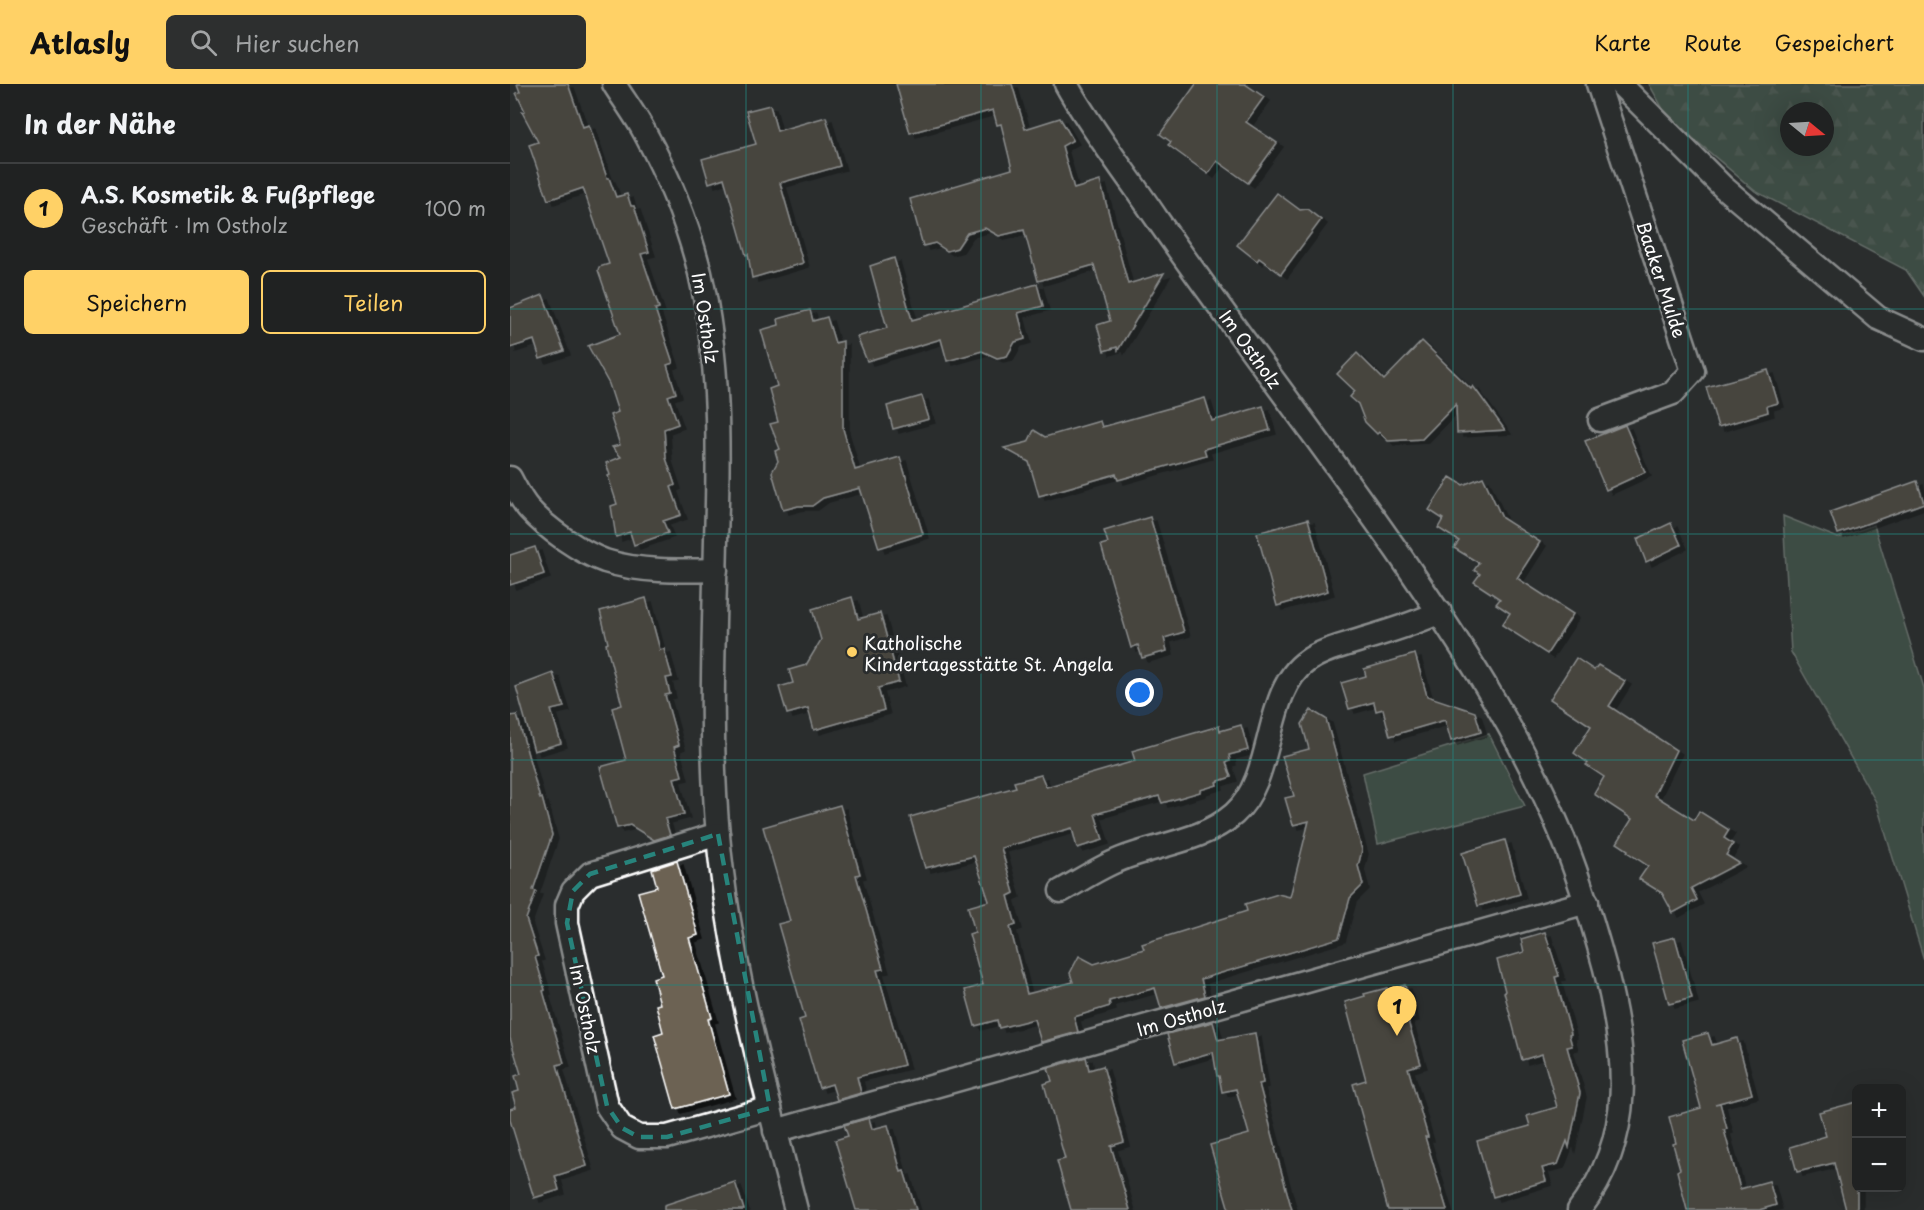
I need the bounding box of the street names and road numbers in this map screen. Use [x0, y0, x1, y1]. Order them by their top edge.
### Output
street label: Baaker Mulde [1630, 217, 1694, 341]
street label: Im Ostholz [686, 271, 727, 365]
street label: Im Ostholz [1213, 304, 1289, 394]
street label: Im Ostholz [563, 962, 609, 1057]
street label: Im Ostholz [1133, 991, 1229, 1043]

